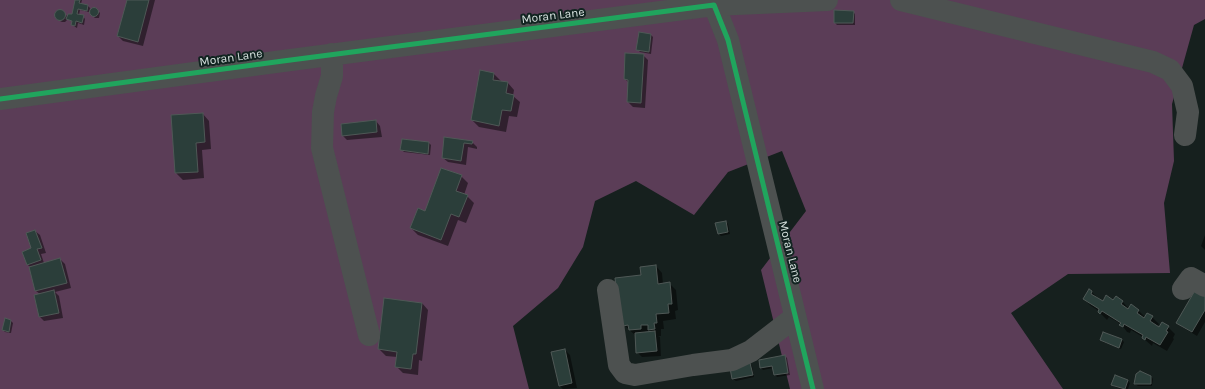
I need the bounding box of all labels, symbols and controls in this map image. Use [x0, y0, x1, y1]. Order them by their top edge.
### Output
street label: Moran Lane [521, 5, 585, 27]
street label: Moran Lane [199, 46, 263, 70]
street label: Moran Lane [775, 220, 805, 284]

